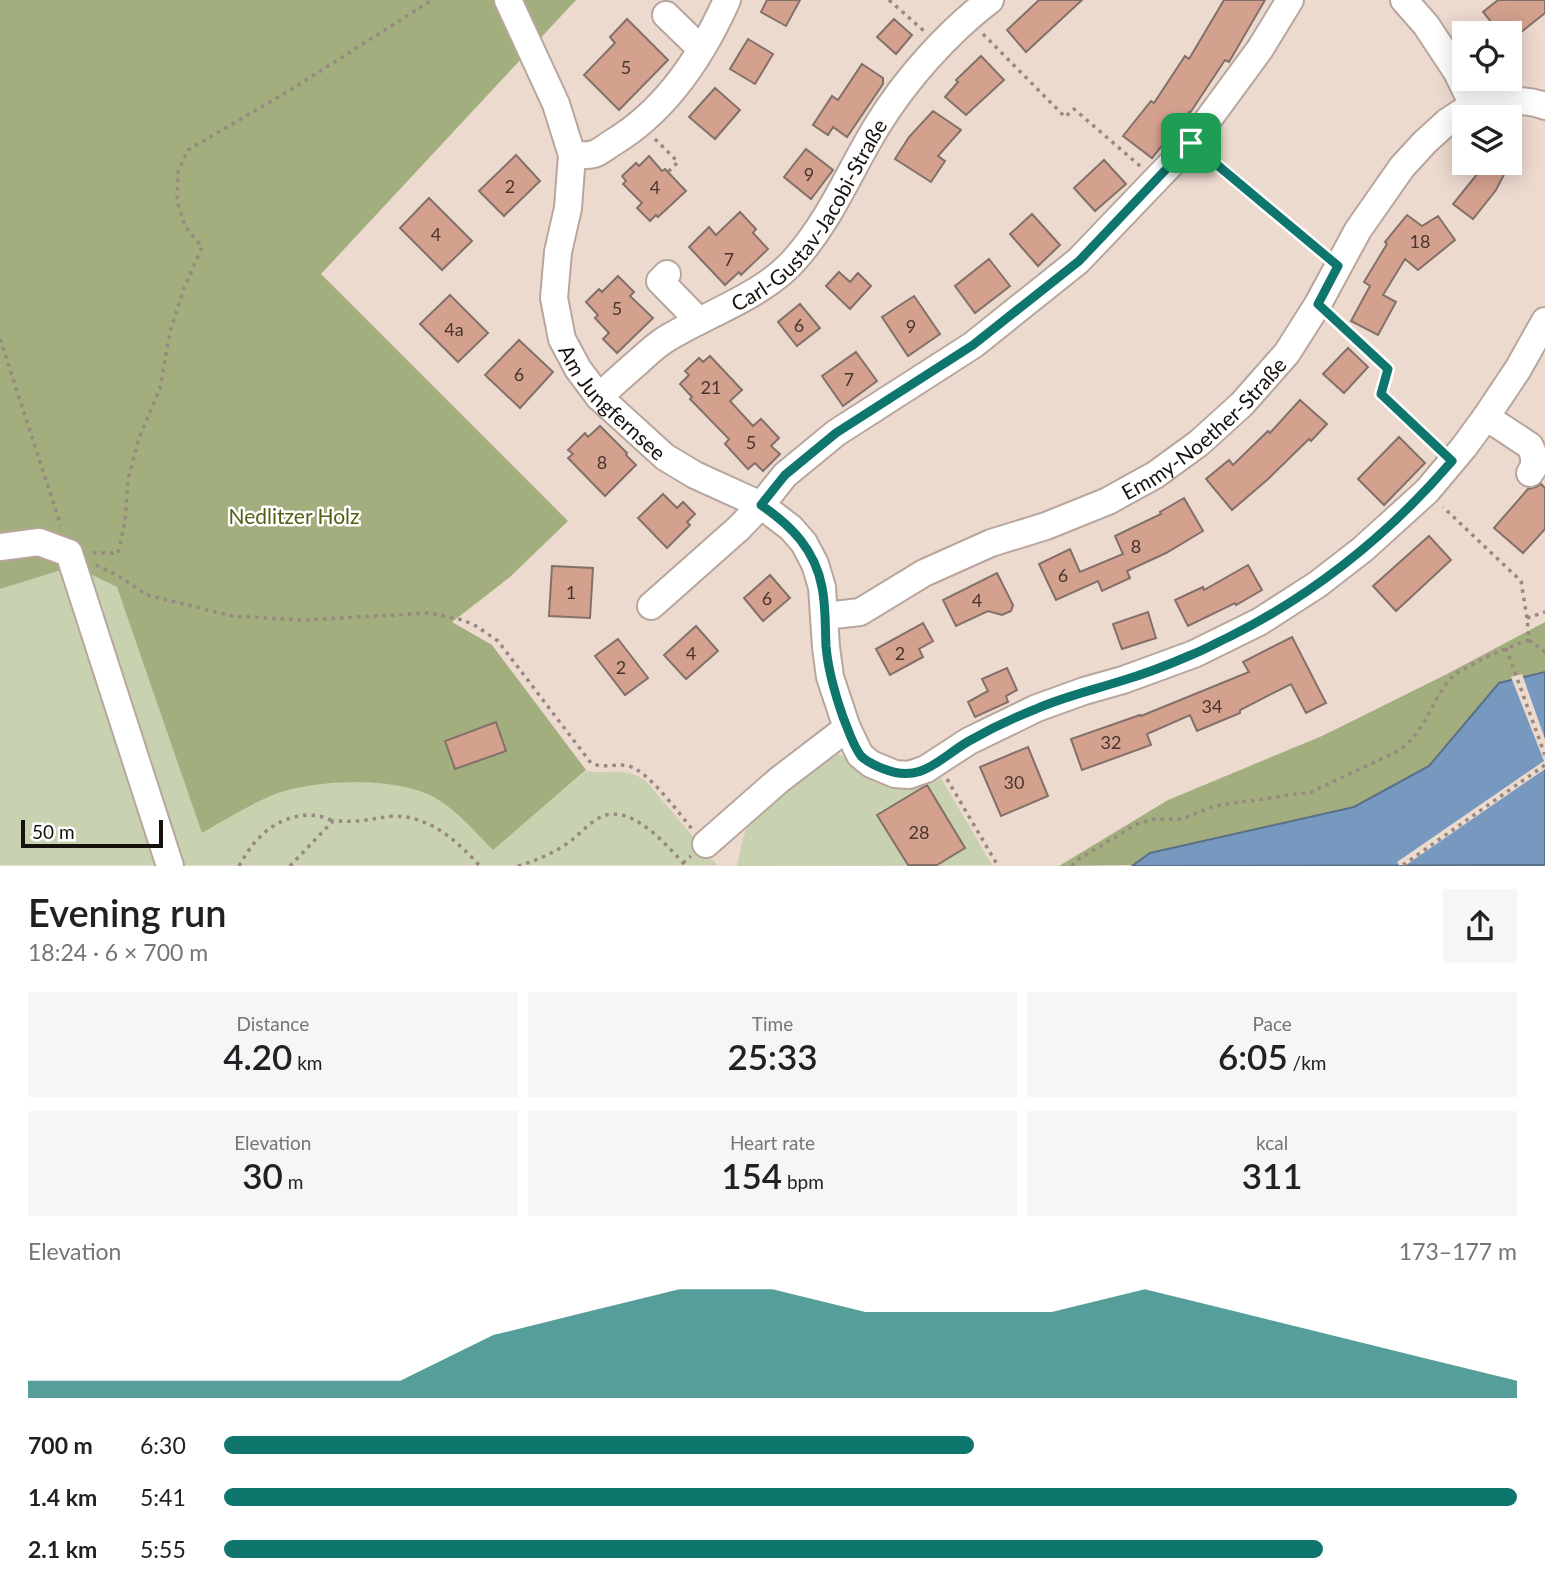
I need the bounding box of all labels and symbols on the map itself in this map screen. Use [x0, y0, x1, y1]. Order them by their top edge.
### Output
house number: 5 [621, 56, 631, 78]
pin [1161, 113, 1221, 173]
street label: Carl-Gustav-Jacobi-Straße [726, 114, 891, 315]
house number: 9 [804, 163, 814, 185]
house number: 2 [505, 175, 515, 197]
house number: 4 [650, 176, 660, 198]
house number: 4 [431, 223, 441, 245]
house number: 18 [1410, 230, 1430, 252]
house number: 7 [724, 248, 734, 270]
house number: 5 [612, 297, 622, 319]
house number: 6 [794, 314, 804, 336]
house number: 9 [906, 315, 916, 337]
house number: 4a [444, 318, 464, 340]
street label: Am Jungfernsee [555, 340, 672, 465]
street label: Emmy-Noether-Straße [1117, 351, 1290, 504]
house number: 6 [514, 363, 524, 385]
house number: 7 [844, 368, 854, 390]
house number: 21 [701, 376, 721, 398]
house number: 5 [746, 431, 756, 453]
house number: 8 [597, 451, 607, 473]
park label: Nedlitzer Holz [228, 503, 360, 528]
house number: 8 [1131, 535, 1141, 557]
house number: 6 [1058, 564, 1068, 586]
house number: 1 [566, 581, 576, 603]
house number: 6 [762, 587, 772, 609]
house number: 4 [972, 589, 982, 611]
house number: 4 [686, 642, 696, 664]
house number: 2 [895, 642, 905, 664]
house number: 2 [616, 656, 626, 678]
house number: 34 [1202, 695, 1222, 717]
house number: 32 [1101, 731, 1121, 753]
house number: 30 [1004, 771, 1024, 793]
scale bar [21, 816, 163, 848]
house number: 28 [909, 821, 929, 843]

